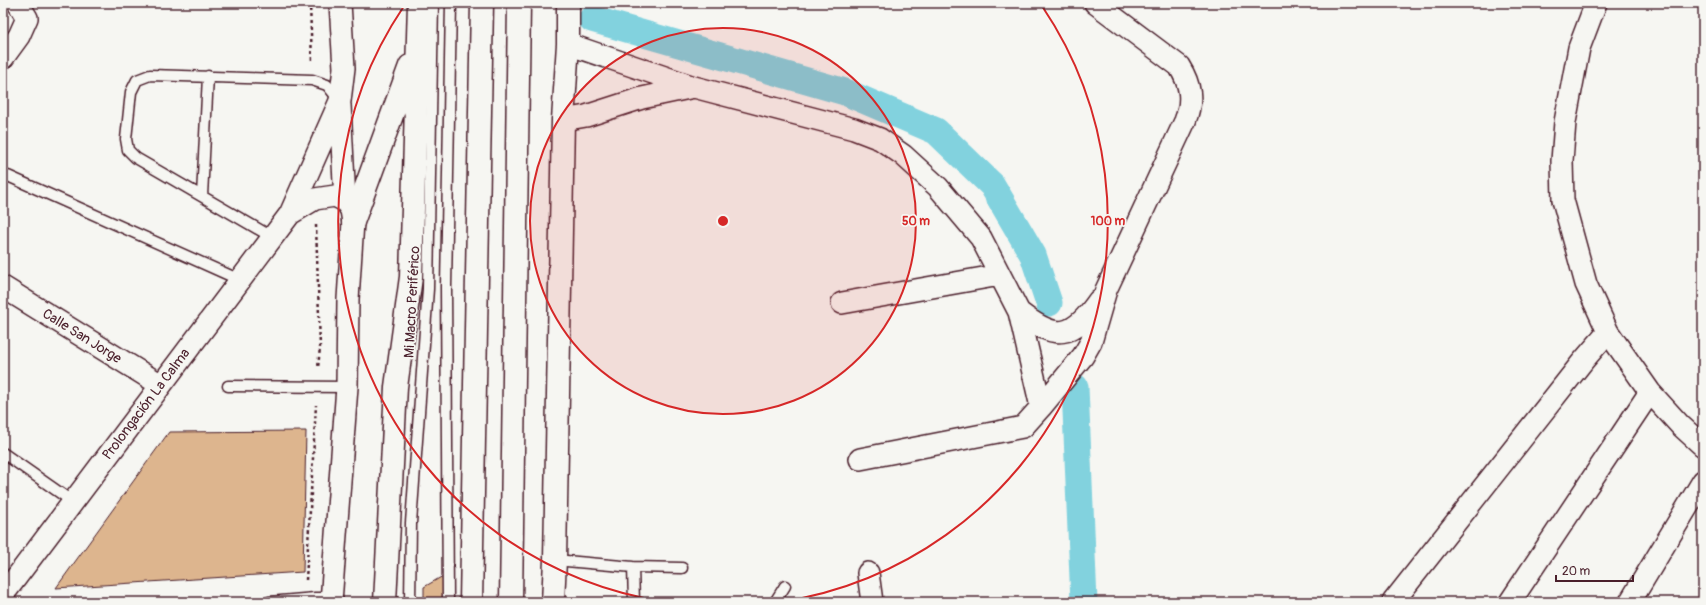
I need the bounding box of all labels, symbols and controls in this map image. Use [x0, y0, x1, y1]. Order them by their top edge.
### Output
centre of rings [716, 214, 730, 228]
text: 50 m [902, 214, 930, 229]
text: 100 m [1091, 214, 1126, 229]
street label: Mi Macro Periférico [401, 245, 423, 358]
street label: Calle San Jorge [39, 305, 125, 367]
street label: Prolongación La Calma [99, 345, 193, 463]
scale bar [1556, 557, 1633, 583]
text: 20 m [1562, 564, 1591, 579]

